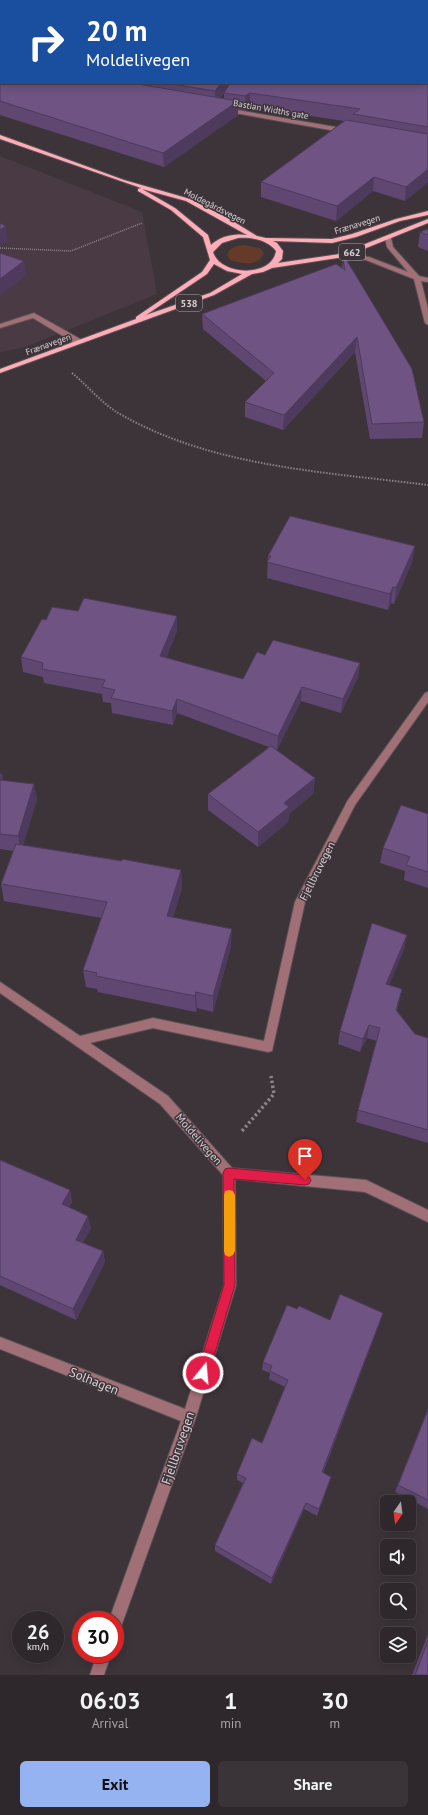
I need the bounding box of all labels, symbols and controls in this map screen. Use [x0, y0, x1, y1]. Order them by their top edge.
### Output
text: 20 m [86, 12, 147, 49]
icon: right [20, 16, 72, 68]
text: Moldelivegen [86, 48, 190, 71]
street label: Bastian Widths gate [232, 97, 310, 121]
street label: Moldegårdsvegen [182, 186, 248, 226]
street label: Frænavegen [333, 212, 381, 236]
road number: 662 [339, 244, 365, 260]
road number: 538 [176, 295, 202, 311]
street label: Frænavegen [24, 331, 72, 357]
street label: Fjellbruvegen [296, 839, 338, 903]
street label: Moldelivegen [173, 1110, 225, 1168]
pin [288, 1139, 322, 1180]
icon: arrive [294, 1145, 316, 1167]
position arrow [182, 1352, 224, 1394]
street label: Solhagen [67, 1363, 121, 1399]
street label: Fjellbruvegen [158, 1409, 198, 1487]
north arrow [380, 1495, 416, 1531]
map controls [380, 1495, 416, 1663]
button: sound [380, 1539, 416, 1575]
button: search [380, 1583, 416, 1619]
speed limit sign: 30 [72, 1611, 124, 1663]
text: 26 [27, 1619, 49, 1645]
button: layers [380, 1627, 416, 1663]
text: km/h [27, 1640, 49, 1653]
text: 06:03 [80, 1685, 141, 1716]
text: 1 [224, 1685, 238, 1716]
text: 30 [321, 1685, 348, 1716]
text: Arrival [92, 1715, 128, 1732]
text: min [220, 1715, 241, 1732]
text: m [329, 1715, 340, 1732]
button: Exit [20, 1761, 210, 1807]
button: Share [218, 1761, 408, 1807]

